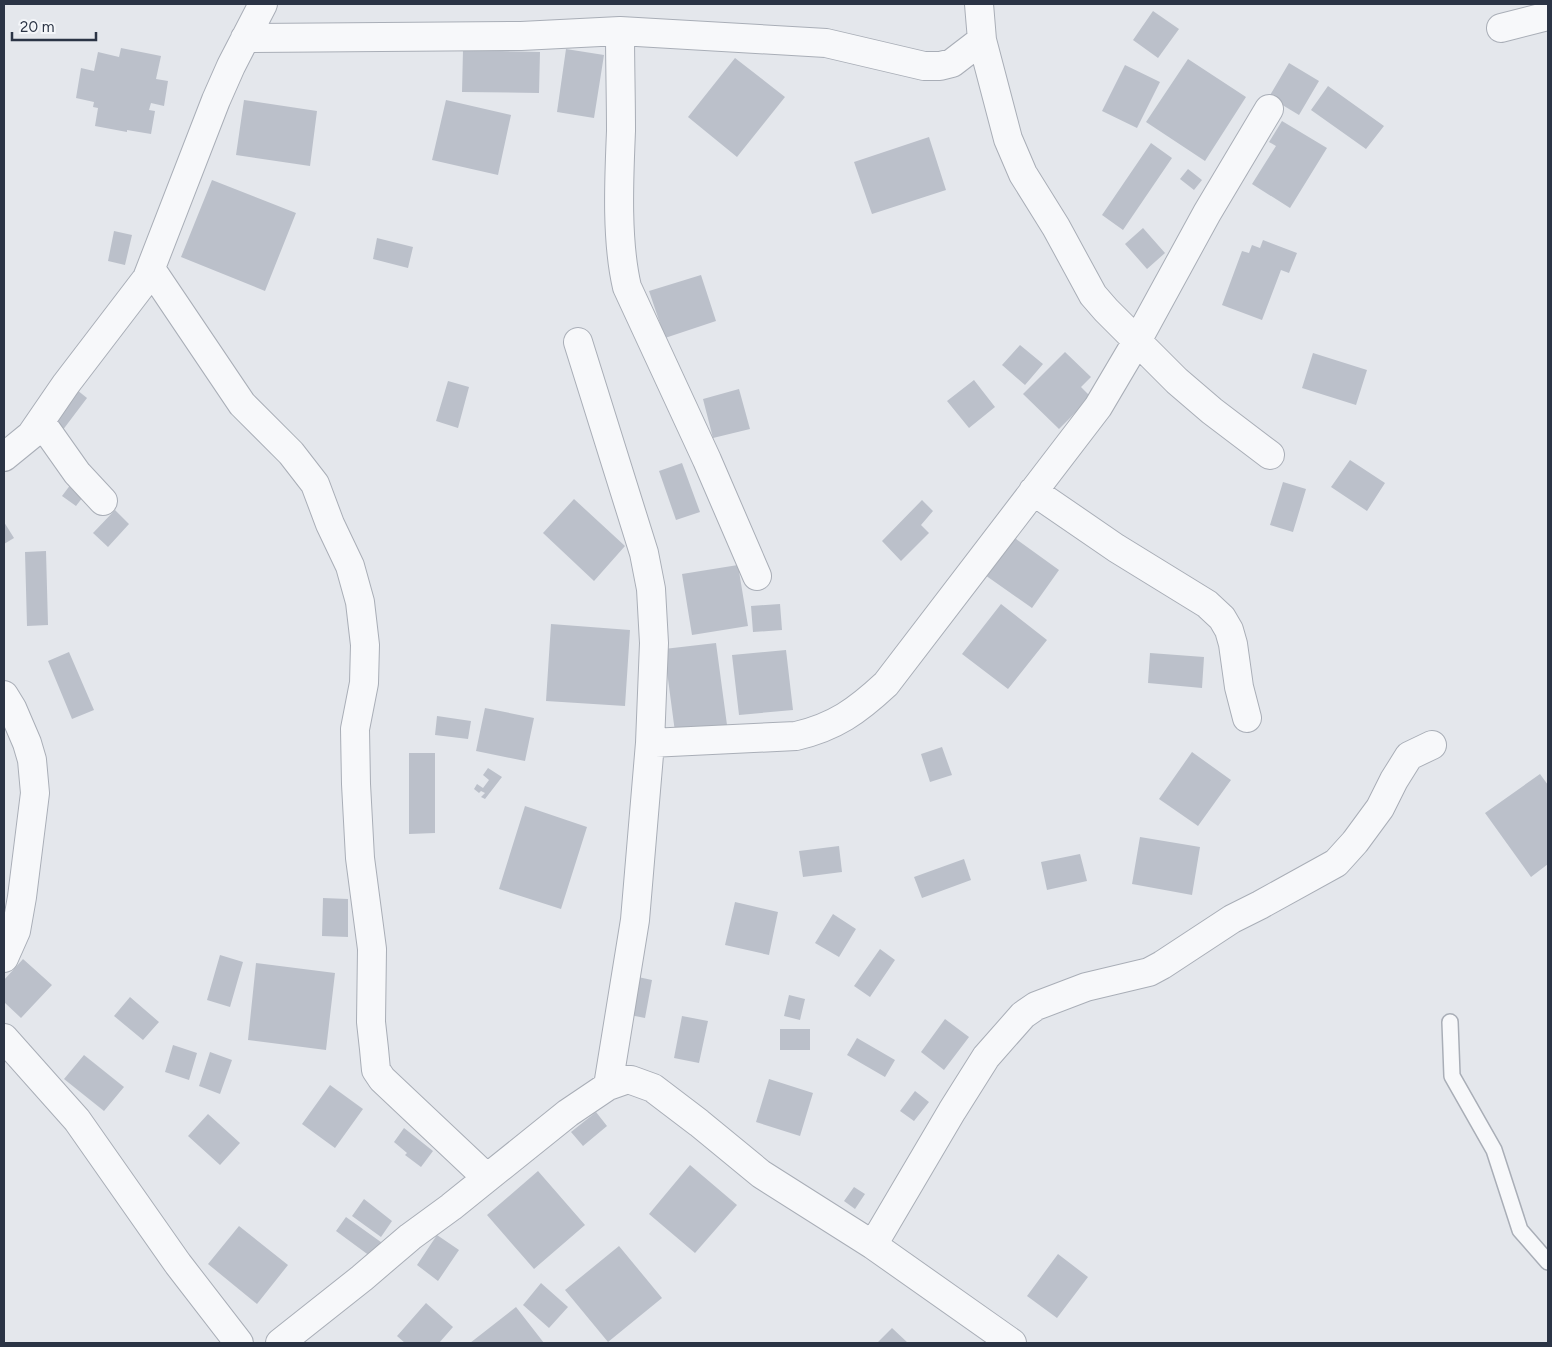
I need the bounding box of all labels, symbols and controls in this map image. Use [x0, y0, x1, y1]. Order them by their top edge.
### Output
scale bar [12, 10, 96, 42]
text: 20 m [20, 18, 54, 36]

